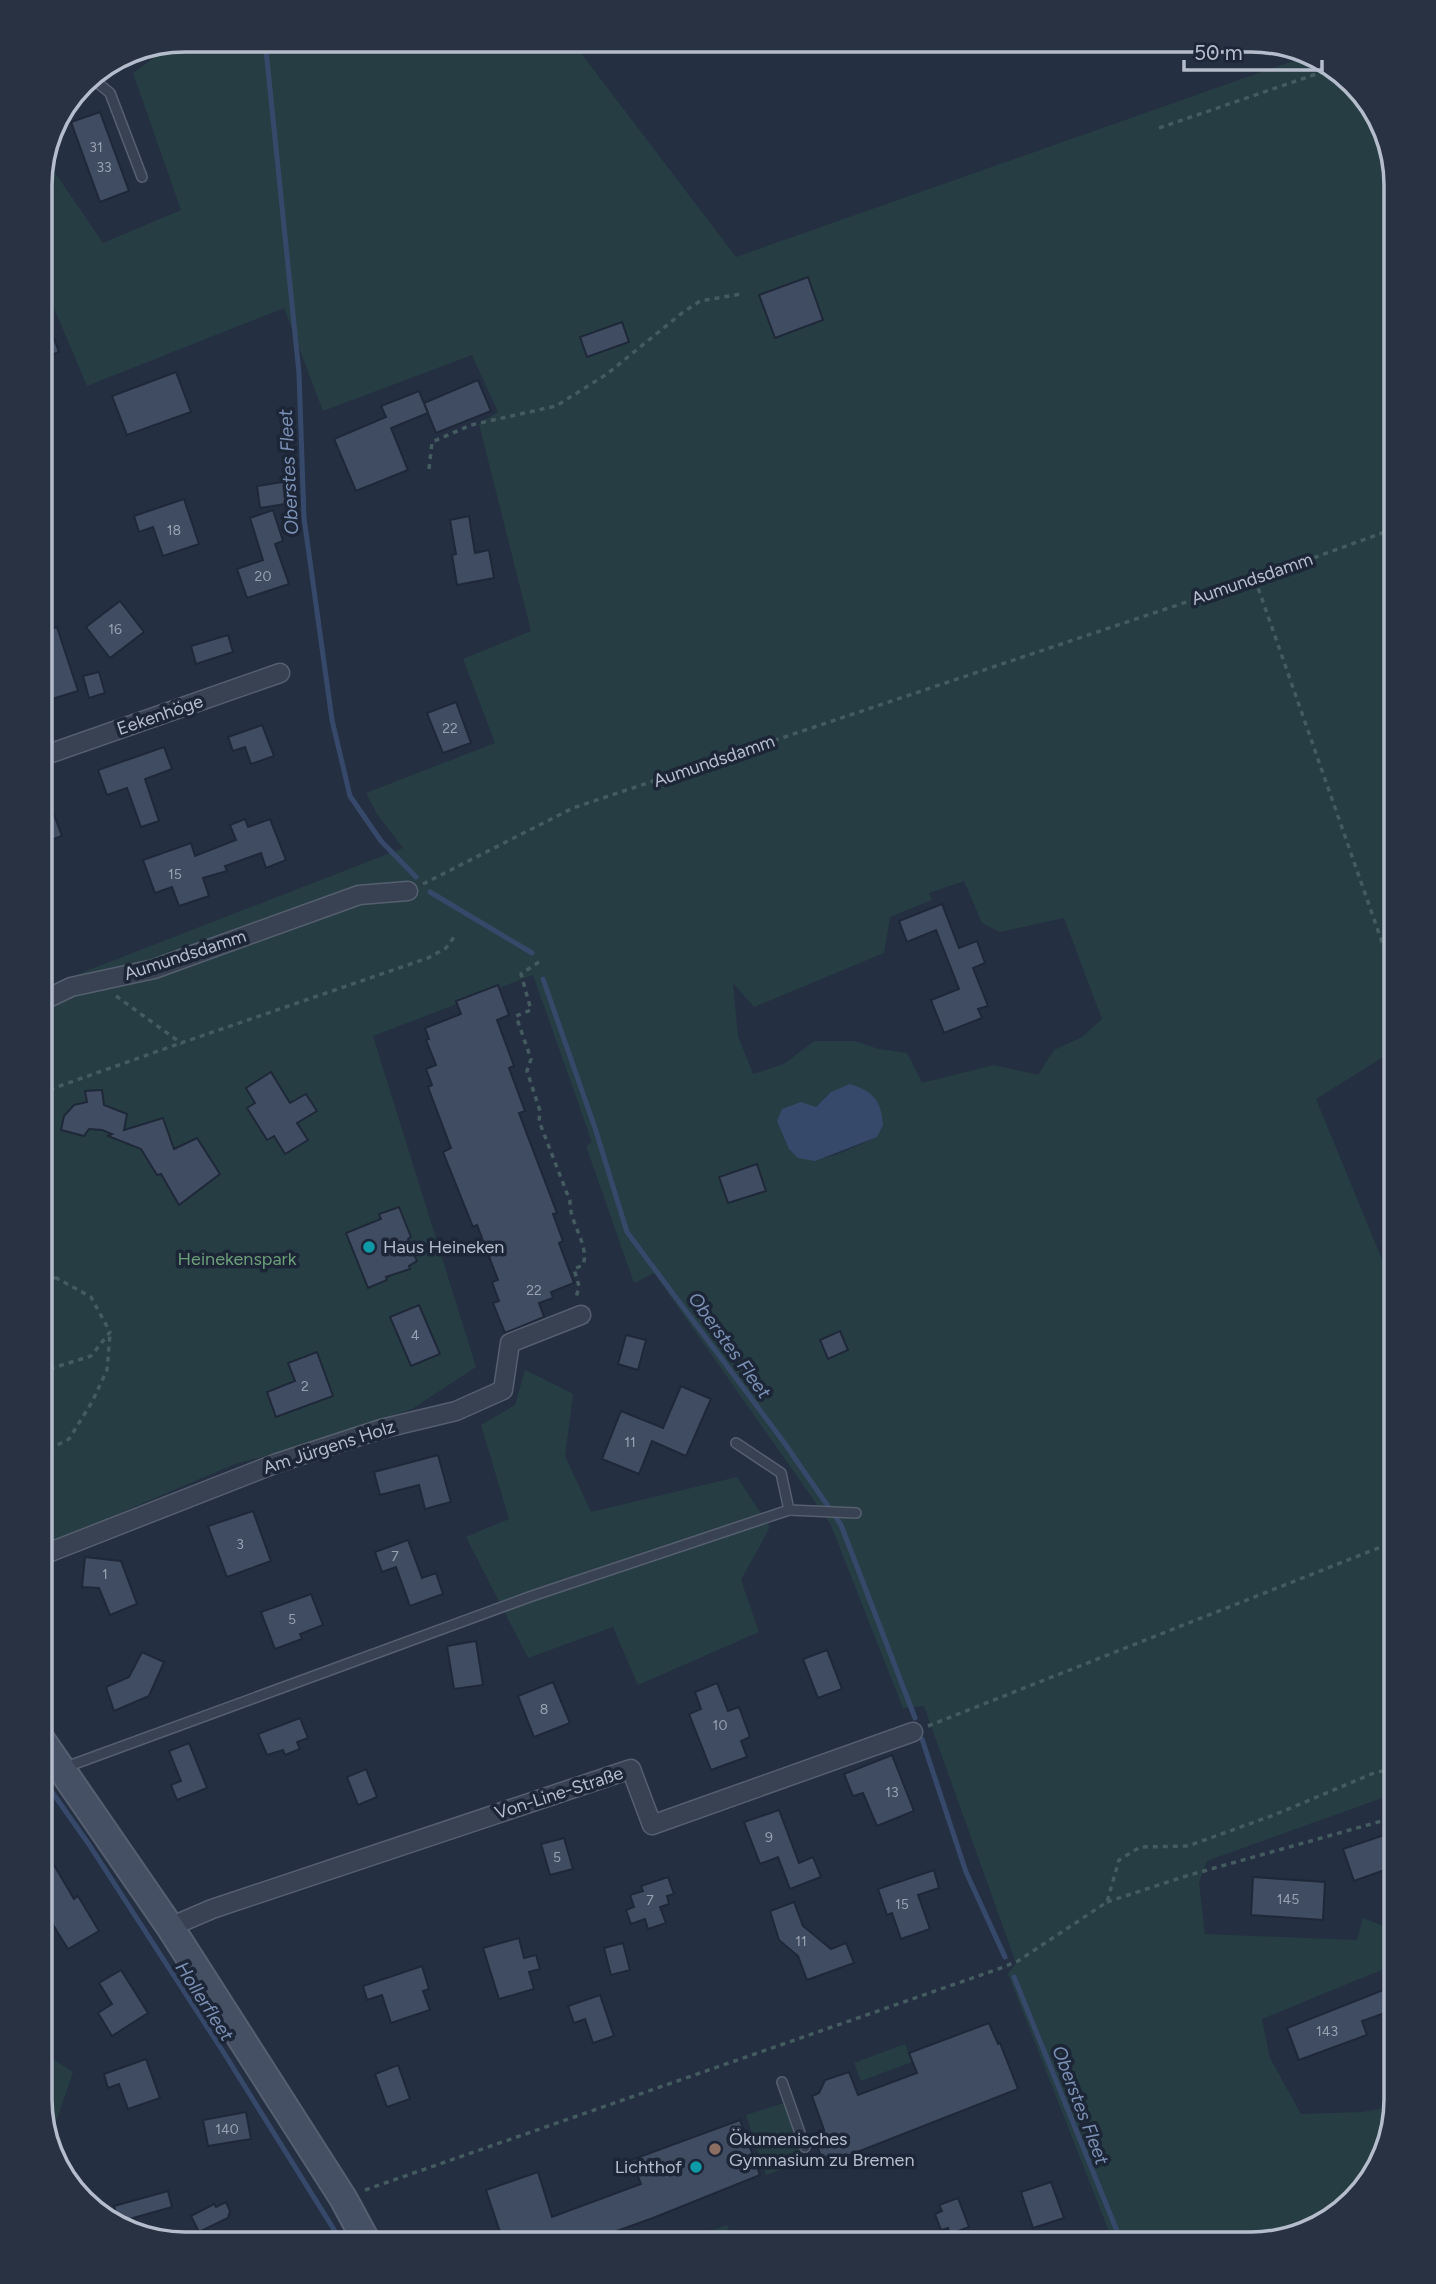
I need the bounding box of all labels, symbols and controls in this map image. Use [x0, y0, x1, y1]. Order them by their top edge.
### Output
scale bar [1184, 28, 1322, 72]
text: 50 m [1194, 40, 1243, 65]
house number: 31 [89, 139, 103, 156]
house number: 33 [96, 159, 112, 176]
water label: Oberstes Fleet [274, 408, 303, 535]
house number: 18 [167, 522, 181, 539]
street label: Aumundsdamm [1188, 548, 1316, 610]
house number: 20 [255, 568, 271, 585]
house number: 16 [108, 621, 122, 638]
street label: Eekenhöge [114, 690, 206, 740]
house number: 22 [442, 720, 458, 737]
street label: Aumundsdamm [650, 730, 778, 792]
house number: 15 [168, 866, 182, 883]
street label: Aumundsdamm [121, 925, 249, 985]
place label: Haus Heineken [383, 1236, 504, 1258]
marker: Haus Heineken [361, 1239, 377, 1255]
park label: Heinekenspark [178, 1248, 297, 1270]
house number: 22 [526, 1282, 542, 1299]
water label: Oberstes Fleet [683, 1288, 776, 1403]
house number: 4 [411, 1327, 420, 1344]
house number: 2 [301, 1378, 309, 1395]
street label: Am Jürgens Holz [260, 1415, 398, 1479]
house number: 11 [624, 1434, 636, 1451]
house number: 3 [236, 1536, 244, 1553]
house number: 7 [391, 1548, 399, 1565]
house number: 1 [102, 1566, 108, 1583]
house number: 5 [288, 1611, 296, 1628]
house number: 8 [540, 1701, 548, 1718]
house number: 10 [713, 1717, 727, 1734]
street label: Von-Line-Straße [492, 1762, 626, 1824]
house number: 13 [885, 1784, 899, 1801]
house number: 9 [765, 1829, 773, 1846]
house number: 5 [553, 1849, 561, 1866]
house number: 145 [1277, 1891, 1299, 1908]
house number: 7 [646, 1892, 654, 1909]
house number: 15 [895, 1896, 909, 1913]
house number: 11 [795, 1933, 807, 1950]
water label: Hollerfleet [170, 1957, 239, 2046]
house number: 143 [1316, 2023, 1338, 2040]
water label: Oberstes Fleet [1047, 2042, 1114, 2169]
house number: 140 [215, 2121, 239, 2138]
place label: Ökumenisches Gymnasium zu Bremen [729, 2128, 915, 2171]
marker: Ökumenisches Gymnasium zu Bremen [707, 2141, 723, 2157]
place label: Lichthof [615, 2156, 682, 2178]
marker: Lichthof [688, 2159, 704, 2175]

